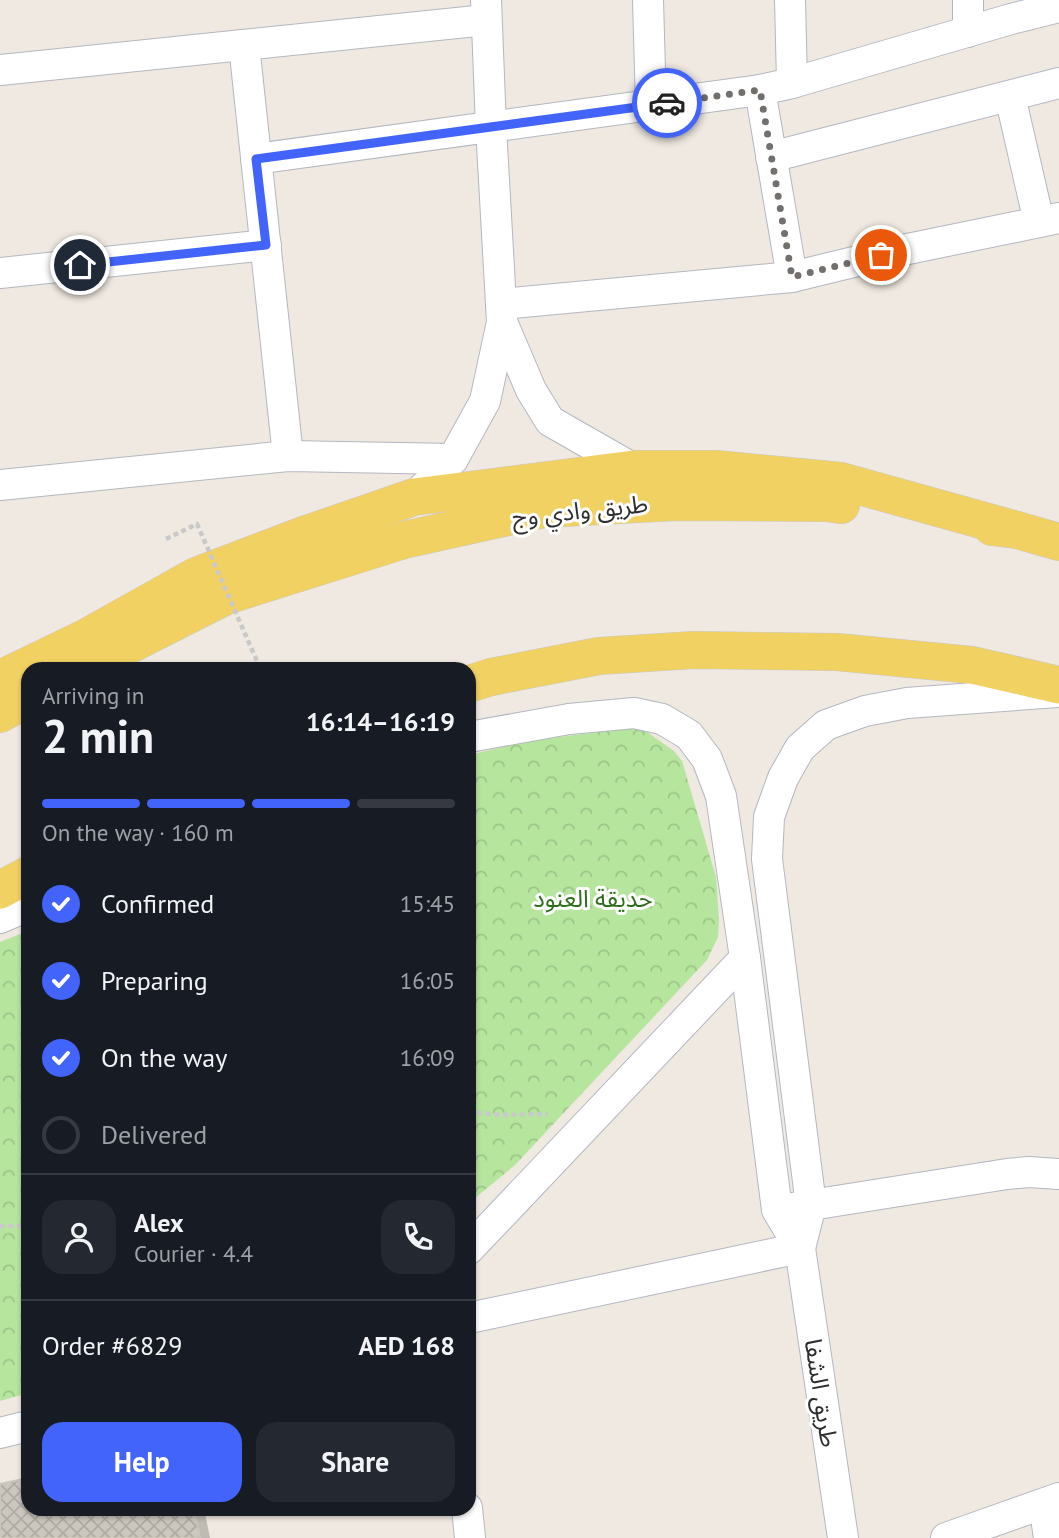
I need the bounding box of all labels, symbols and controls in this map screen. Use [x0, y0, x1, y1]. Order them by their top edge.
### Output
courier [632, 68, 702, 138]
icon: car [648, 84, 686, 122]
pin [851, 225, 911, 285]
pin [50, 235, 110, 295]
icon: bag [862, 236, 900, 274]
icon: home [61, 246, 99, 284]
street label: طريق وادي وج [510, 488, 650, 537]
text: Arriving in [42, 681, 144, 710]
text: 16:14–16:19 [306, 705, 455, 738]
text: 2 min [42, 706, 154, 766]
text: On the way · 160 m [42, 818, 234, 847]
park label: حديقة العنود [533, 883, 653, 914]
icon: check [42, 885, 80, 923]
text: Confirmed [101, 887, 214, 920]
text: 15:45 [400, 889, 455, 918]
icon: check [42, 962, 80, 1000]
text: Preparing [101, 964, 208, 997]
text: 16:05 [400, 966, 455, 995]
icon: check [42, 1039, 80, 1077]
text: On the way [101, 1041, 227, 1074]
text: 16:09 [400, 1043, 455, 1072]
text: Delivered [101, 1118, 207, 1151]
button: person [42, 1200, 116, 1274]
button: phone [381, 1200, 455, 1274]
text: Alex [134, 1206, 184, 1239]
text: Courier · 4.4 [134, 1239, 253, 1268]
text: Order #6829 [42, 1329, 182, 1362]
text: AED 168 [358, 1329, 455, 1362]
street label: طريق الشفا [798, 1337, 845, 1449]
button: Help [42, 1422, 242, 1502]
button: Share [256, 1422, 455, 1502]

